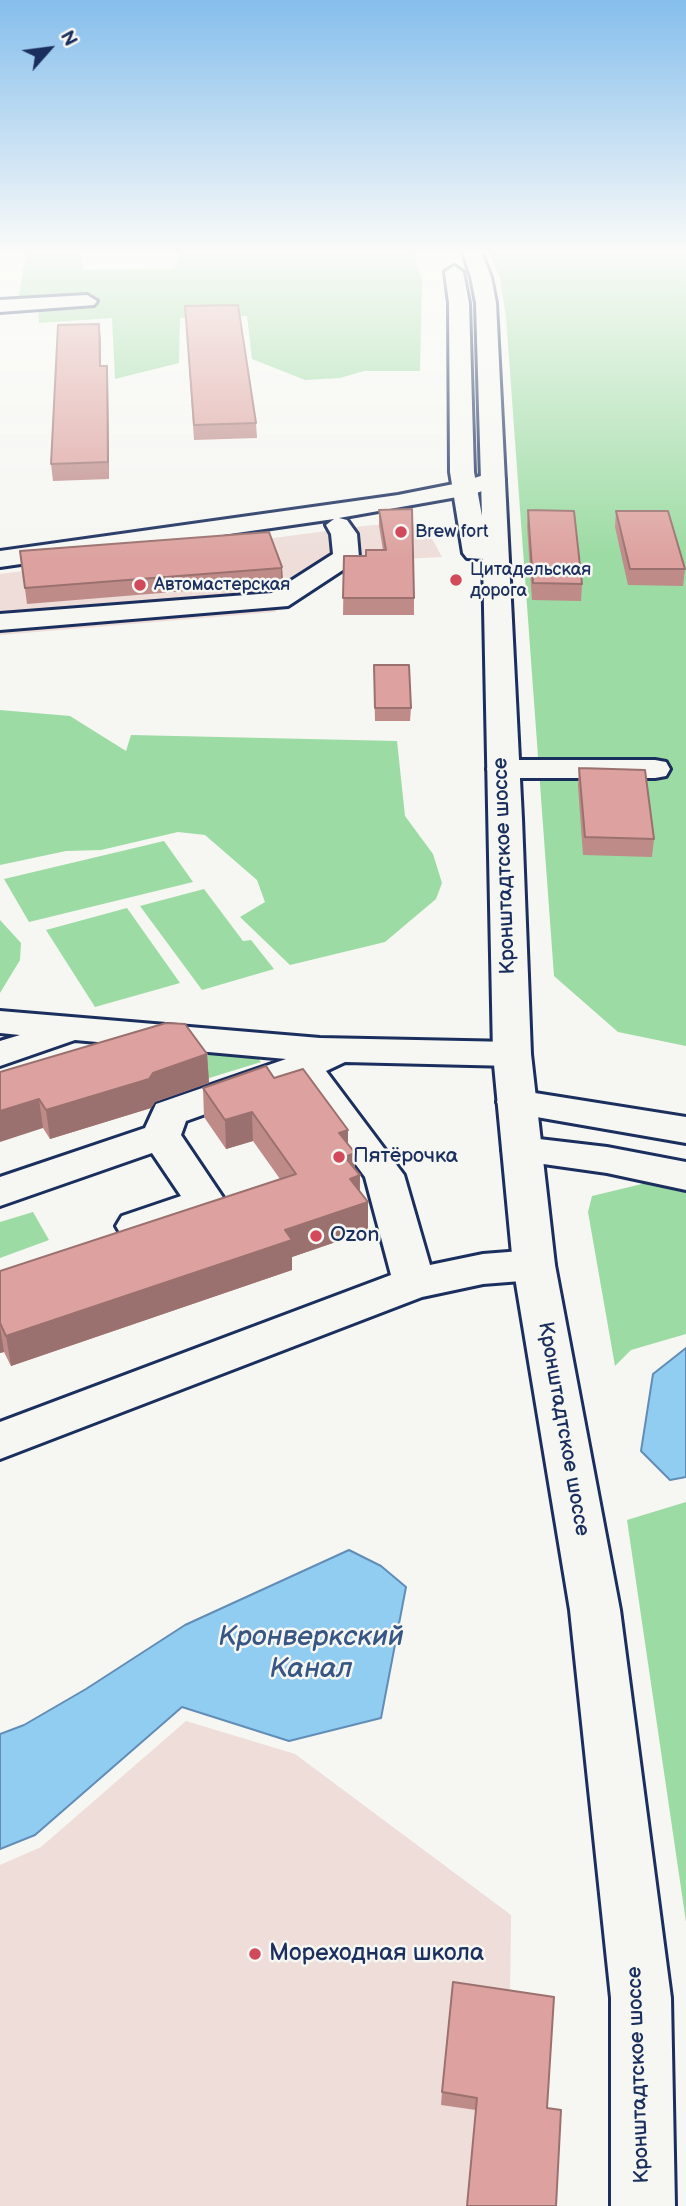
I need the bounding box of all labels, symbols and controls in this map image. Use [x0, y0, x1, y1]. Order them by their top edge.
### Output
north arrow [14, 14, 84, 84]
text: N [54, 27, 81, 51]
place label: Brew fort [415, 521, 488, 543]
marker: Brew fort [393, 524, 409, 540]
place label: Цитадельская дорога [470, 559, 591, 602]
marker: Цитадельская дорога [448, 572, 464, 588]
place label: Автомастерская [154, 574, 290, 596]
marker: Автомастерская [132, 577, 148, 593]
street label: Кронштадтское шоссе [489, 757, 521, 975]
place label: Пятёрочка [353, 1144, 458, 1170]
marker: Пятёрочка [331, 1149, 347, 1165]
place label: Ozon [330, 1223, 379, 1249]
marker: Ozon [308, 1228, 324, 1244]
street label: Кронштадтское шоссе [532, 1320, 594, 1538]
water label: Кронверкский Канал [218, 1621, 404, 1687]
place label: Мореходная школа [269, 1940, 484, 1968]
marker: Мореходная школа [247, 1946, 263, 1962]
street label: Кронштадтское шоссе [623, 1966, 655, 2184]

